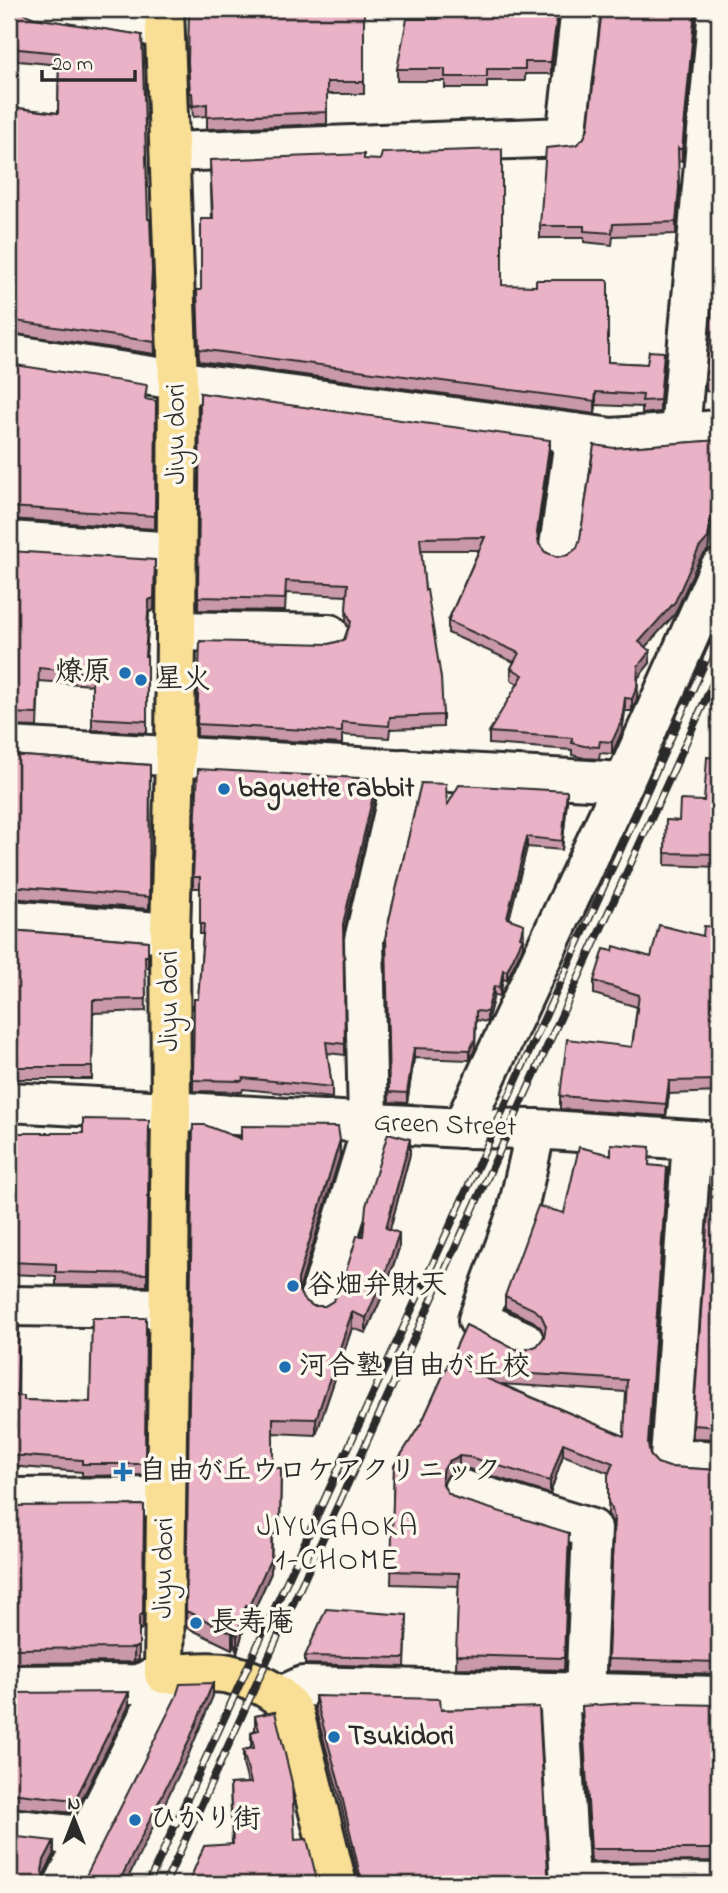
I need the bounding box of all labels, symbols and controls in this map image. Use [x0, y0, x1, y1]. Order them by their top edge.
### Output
scale bar [42, 38, 135, 82]
text: 20 m [52, 50, 93, 80]
street label: Jiyu dori [157, 383, 198, 485]
place label: 燎原 [55, 653, 111, 694]
place label: 星火 [155, 660, 211, 701]
marker: 燎原 [117, 665, 133, 681]
marker: 星火 [133, 672, 149, 688]
place label: baguette rabbit [238, 769, 415, 811]
marker: baguette rabbit [216, 781, 232, 797]
street label: Jiyu dori [150, 950, 191, 1052]
street label: Green Street [373, 1103, 517, 1149]
place label: 谷畑弁財天 [307, 1266, 447, 1307]
marker: 谷畑弁財天 [285, 1278, 301, 1294]
place label: 河合塾 自由が丘校 [299, 1347, 530, 1388]
marker: 河合塾 自由が丘校 [277, 1359, 293, 1375]
place label: 自由が丘ウロケアクリニック [139, 1452, 501, 1493]
marker: 自由が丘ウロケアクリニック [113, 1462, 133, 1482]
district label: JIYUGAOKA 1-CHOME [257, 1506, 419, 1584]
street label: Jiyu dori [144, 1517, 186, 1619]
place label: 長寿庵 [210, 1603, 294, 1644]
marker: 長寿庵 [188, 1615, 204, 1631]
place label: Tsukidori [348, 1717, 454, 1758]
marker: Tsukidori [326, 1729, 342, 1745]
north arrow [38, 1784, 108, 1854]
text: N [68, 1791, 81, 1818]
place label: ひかり街 [149, 1800, 261, 1841]
marker: ひかり街 [127, 1812, 143, 1828]

